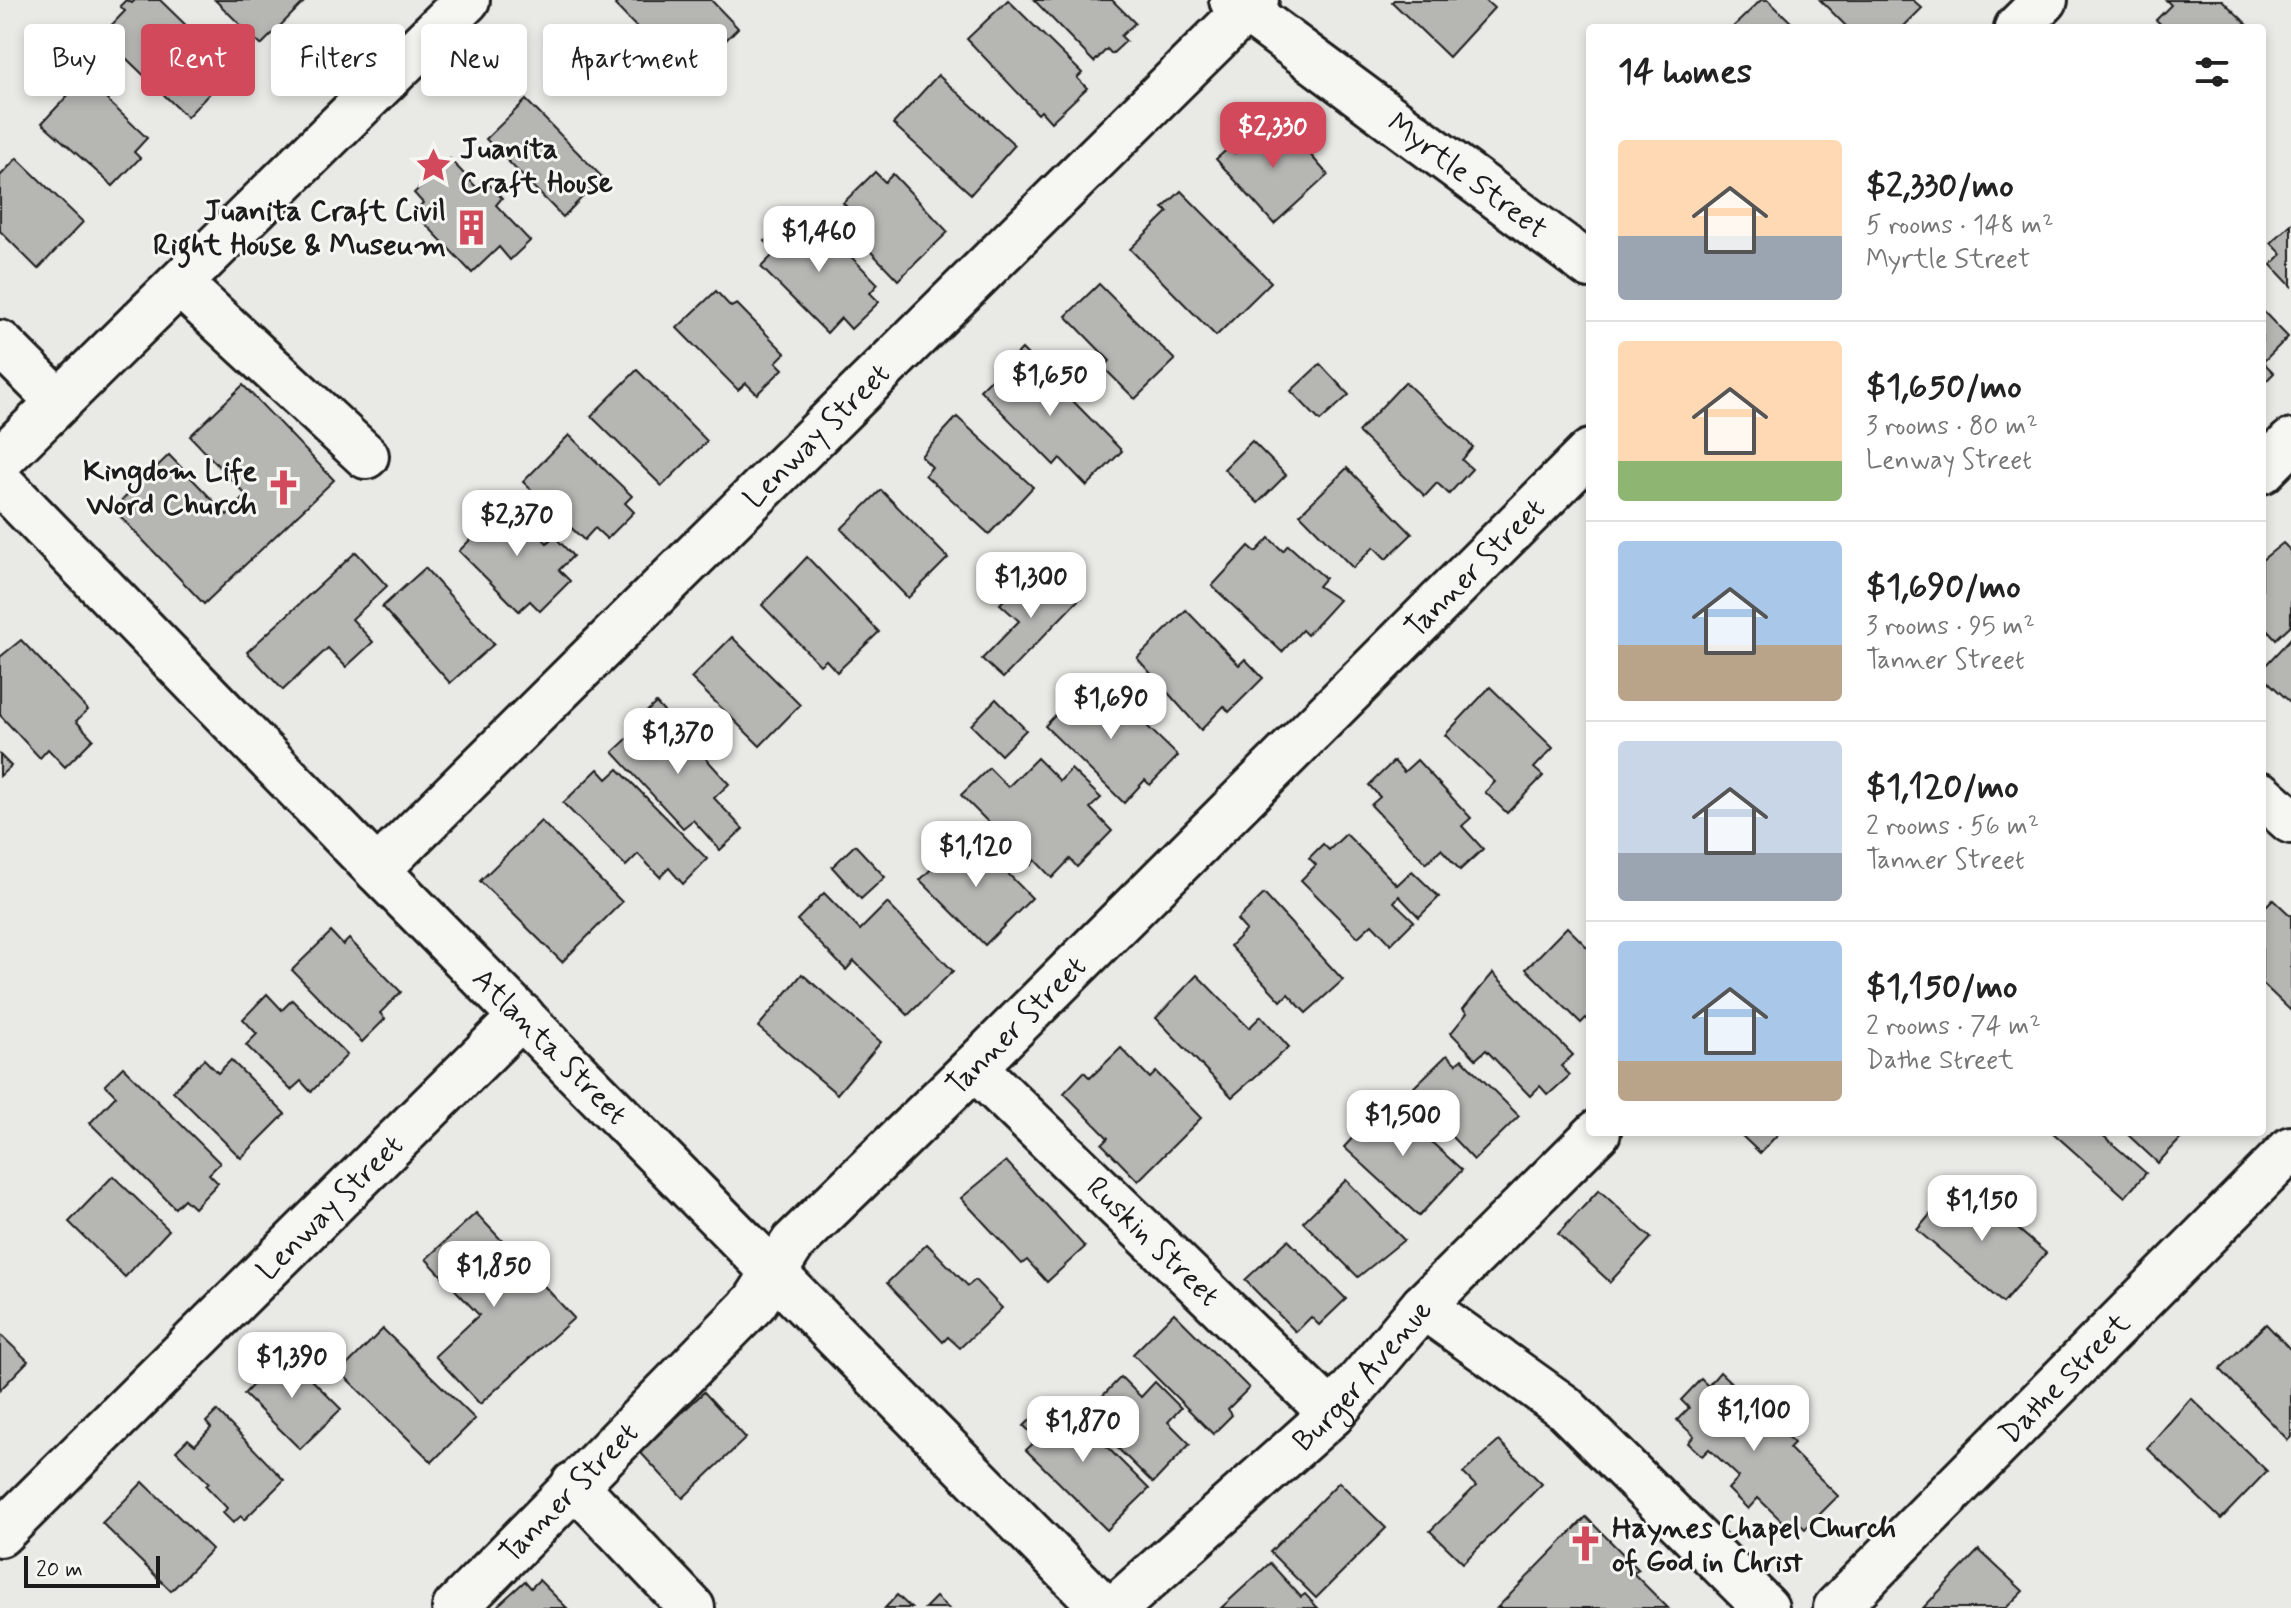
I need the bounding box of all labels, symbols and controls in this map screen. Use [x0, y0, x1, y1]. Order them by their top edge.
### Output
chip: Buy [24, 24, 125, 96]
chip: Rent [141, 24, 255, 96]
chip: Filters [271, 24, 405, 96]
chip: New [421, 24, 527, 96]
chip: Apartment [543, 24, 727, 96]
text: 14 homes [1618, 50, 1752, 95]
icon: filters [2190, 50, 2234, 94]
pin: $2,330 [1208, 102, 1338, 170]
street label: Myrtle Street [1379, 104, 1555, 249]
text: $2,330 [1238, 111, 1308, 145]
place label: Juanita Craft House [460, 130, 613, 203]
place icon: Juanita Craft House [415, 146, 453, 184]
text: $2,330/mo [1866, 164, 2014, 209]
icon: home [1682, 172, 1778, 268]
place label: Juanita Craft Civil Right House & Museum [153, 192, 446, 269]
pin: $1,460 [754, 206, 884, 274]
building icon: Juanita Craft Civil Right House & Museum [453, 208, 491, 246]
text: 5 rooms · 148 m² [1866, 209, 2053, 243]
text: $1,460 [781, 215, 857, 249]
text: Myrtle Street [1866, 243, 2030, 277]
pin: $1,650 [985, 350, 1115, 418]
street label: Lenway Street [736, 355, 899, 518]
text: $1,650 [1012, 359, 1088, 393]
text: $1,650/mo [1866, 365, 2022, 410]
icon: home [1682, 373, 1778, 469]
text: 3 rooms · 80 m² [1866, 410, 2038, 444]
text: Lenway Street [1866, 444, 2032, 478]
place label: Kingdom Life Word Church [83, 452, 257, 525]
church icon: Kingdom Life Word Church [264, 468, 302, 506]
pin: $2,370 [452, 490, 582, 558]
street label: Tanner Street [1397, 490, 1554, 647]
text: $2,370 [480, 499, 554, 533]
pin: $1,300 [966, 552, 1096, 620]
text: $1,300 [994, 561, 1068, 595]
text: $1,690/mo [1866, 565, 2021, 610]
icon: home [1682, 573, 1778, 669]
text: 3 rooms · 95 m² [1866, 610, 2035, 644]
text: Tanner Street [1866, 644, 2025, 678]
pin: $1,690 [1046, 673, 1176, 741]
text: $1,690 [1073, 682, 1149, 716]
pin: $1,370 [613, 708, 743, 776]
text: $1,370 [642, 717, 714, 751]
text: $1,120/mo [1866, 765, 2019, 810]
icon: home [1682, 773, 1778, 869]
text: 2 rooms · 56 m² [1866, 810, 2039, 844]
pin: $1,120 [911, 821, 1041, 889]
text: $1,120 [939, 830, 1013, 864]
text: Tanner Street [1866, 844, 2025, 878]
street label: Tanner Street [938, 948, 1095, 1105]
street label: Atlanta Street [463, 960, 635, 1134]
text: $1,150/mo [1866, 965, 2018, 1010]
icon: home [1682, 973, 1778, 1069]
text: 2 rooms · 74 m² [1866, 1010, 2041, 1044]
text: Dathe Street [1866, 1044, 2013, 1078]
pin: $1,500 [1338, 1090, 1468, 1158]
text: $1,500 [1365, 1099, 1441, 1133]
street label: Lenway Street [249, 1127, 412, 1290]
street label: Ruskin Street [1077, 1168, 1228, 1316]
pin: $1,150 [1917, 1175, 2047, 1243]
text: $1,150 [1946, 1184, 2018, 1218]
pin: $1,850 [429, 1241, 559, 1309]
text: $1,850 [456, 1250, 532, 1284]
street label: Burger Avenue [1285, 1292, 1441, 1461]
street label: Dathe Street [1991, 1305, 2139, 1453]
pin: $1,390 [227, 1332, 357, 1400]
text: $1,390 [256, 1341, 328, 1375]
pin: $1,100 [1689, 1385, 1819, 1453]
text: $1,100 [1717, 1394, 1791, 1428]
pin: $1,870 [1018, 1396, 1148, 1464]
text: $1,870 [1045, 1405, 1121, 1439]
street label: Tanner Street [491, 1414, 648, 1572]
place label: Haynes Chapel Church of God in Christ [1612, 1509, 1896, 1582]
church icon: Haynes Chapel Church of God in Christ [1567, 1525, 1605, 1563]
scale bar [24, 1552, 160, 1588]
text: 20 m [36, 1556, 83, 1584]

